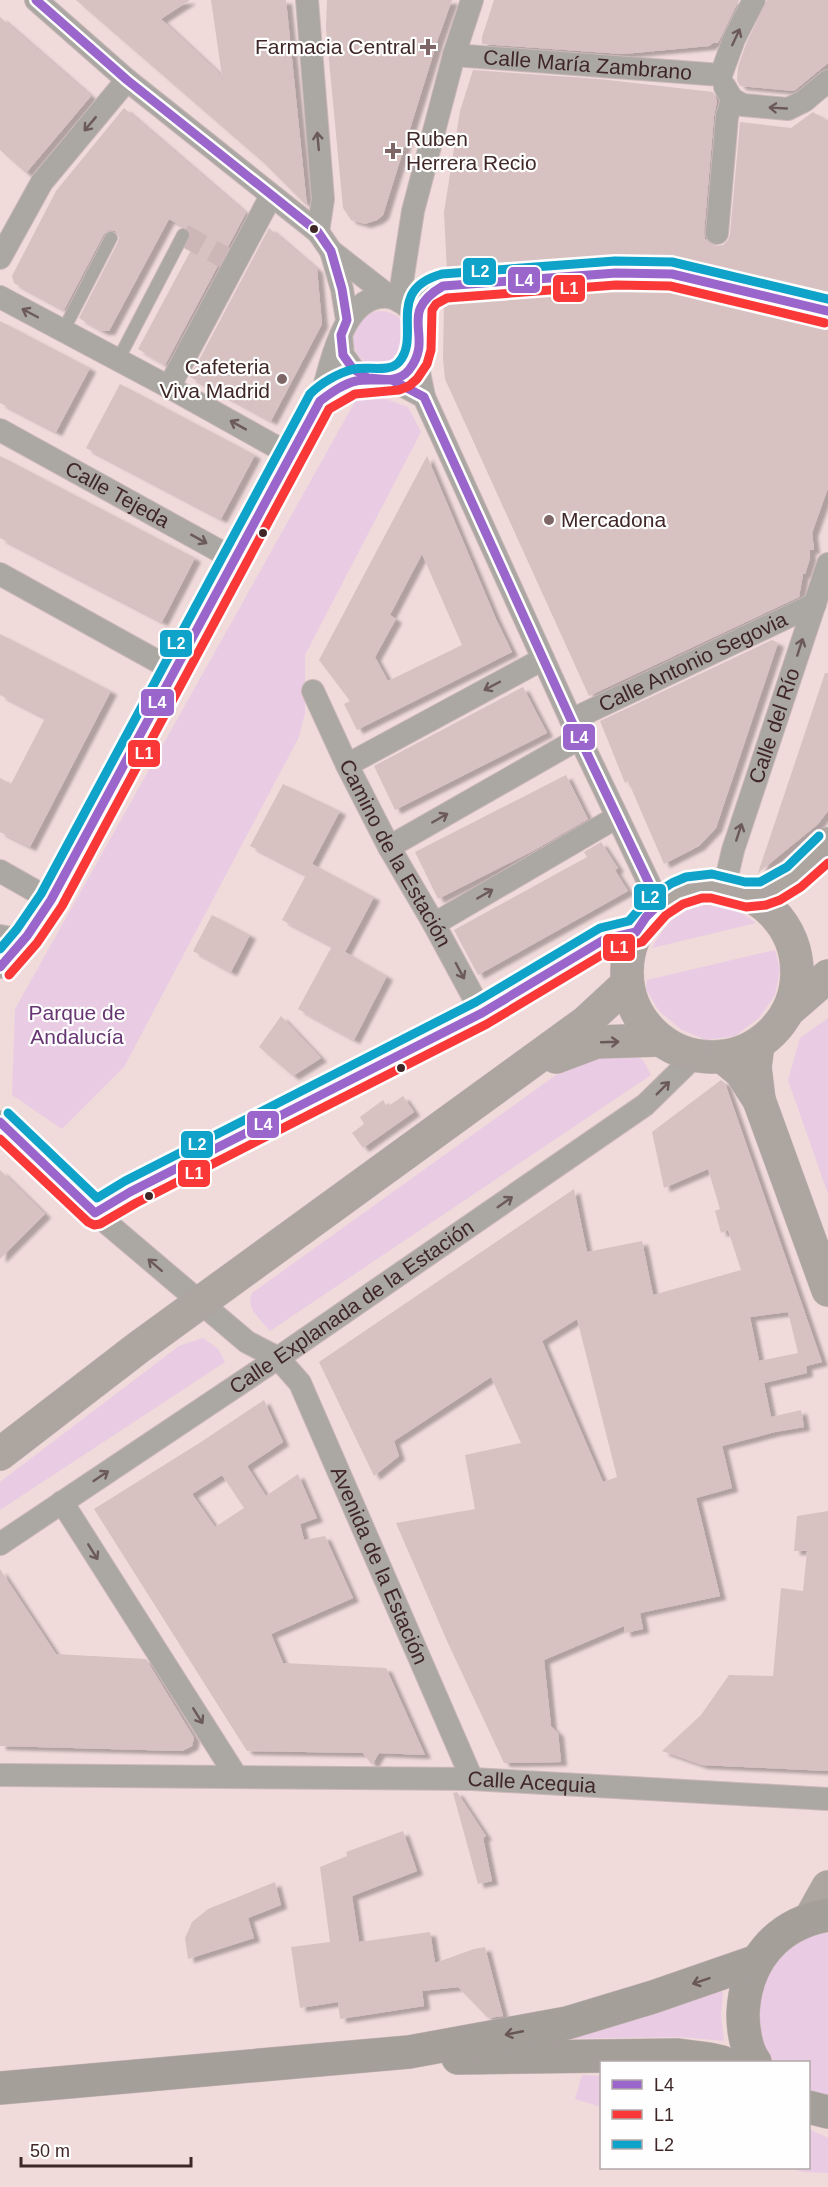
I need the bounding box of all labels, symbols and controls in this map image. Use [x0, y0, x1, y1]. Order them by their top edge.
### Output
one-way arrow [730, 28, 742, 46]
place label: Farmacia Central [255, 35, 416, 58]
marker: Farmacia Central [421, 40, 435, 54]
street label: Calle María Zambrano [483, 45, 693, 84]
one-way arrow [769, 102, 789, 113]
one-way arrow [83, 116, 97, 131]
place label: Ruben Herrera Recio [406, 127, 537, 174]
one-way arrow [312, 132, 323, 152]
marker: Ruben Herrera Recio [384, 142, 402, 160]
unlabelled marker [308, 223, 320, 235]
line badge: L2 [462, 257, 497, 286]
text: L2 [471, 263, 489, 280]
line badge: L4 [507, 266, 541, 294]
text: L4 [515, 272, 533, 289]
line badge: L1 [552, 274, 586, 303]
text: L1 [560, 280, 578, 297]
one-way arrow [22, 307, 39, 319]
place label: Cafeteria Viva Madrid [160, 355, 270, 402]
marker: Cafeteria Viva Madrid [275, 372, 289, 386]
one-way arrow [230, 419, 247, 431]
street label: Calle Tejeda [62, 456, 174, 532]
place label: Mercadona [561, 508, 666, 531]
marker: Mercadona [542, 513, 556, 527]
unlabelled marker [257, 527, 269, 539]
one-way arrow [189, 534, 207, 545]
street label: Calle Antonio Segovia [595, 607, 791, 716]
line badge: L2 [159, 629, 193, 658]
text: L2 [167, 635, 185, 652]
one-way arrow [795, 638, 806, 657]
street label: Calle del Río [744, 665, 804, 786]
one-way arrow [483, 681, 501, 693]
line badge: L4 [140, 688, 175, 717]
text: L4 [148, 694, 166, 711]
line badge: L4 [562, 723, 596, 751]
text: L4 [570, 729, 588, 746]
line badge: L1 [127, 739, 161, 768]
text: L1 [135, 745, 153, 762]
street label: Camino de la Estación [335, 755, 456, 951]
one-way arrow [431, 812, 448, 824]
one-way arrow [734, 823, 745, 842]
line badge: L2 [633, 883, 667, 911]
one-way arrow [476, 888, 493, 900]
text: L2 [641, 889, 659, 906]
line badge: L1 [602, 933, 636, 962]
text: L1 [610, 939, 628, 956]
one-way arrow [455, 962, 466, 980]
park label: Parque de Andalucía [29, 1001, 125, 1048]
one-way arrow [600, 1036, 620, 1047]
unlabelled marker [395, 1062, 407, 1074]
one-way arrow [656, 1080, 670, 1095]
line badge: L4 [246, 1110, 280, 1139]
text: L4 [254, 1116, 272, 1133]
line badge: L2 [180, 1130, 214, 1159]
text: L2 [188, 1136, 206, 1153]
line badge: L1 [177, 1159, 211, 1188]
text: L1 [185, 1165, 203, 1182]
unlabelled marker [143, 1190, 155, 1202]
one-way arrow [497, 1196, 513, 1208]
street label: Calle Explanada de la Estación [225, 1215, 478, 1398]
one-way arrow [148, 1258, 163, 1272]
street label: Avenida de la Estación [327, 1463, 433, 1668]
one-way arrow [92, 1470, 109, 1482]
one-way arrow [87, 1543, 99, 1560]
one-way arrow [191, 1708, 204, 1725]
street label: Calle Acequia [467, 1767, 597, 1797]
one-way arrow [692, 1976, 711, 1987]
one-way arrow [504, 2028, 524, 2039]
legend [600, 2061, 810, 2169]
text: L4 [654, 2075, 674, 2095]
text: L1 [654, 2105, 674, 2125]
scale bar [21, 2130, 190, 2168]
text: L2 [654, 2135, 674, 2155]
text: 50 m [30, 2141, 70, 2161]

